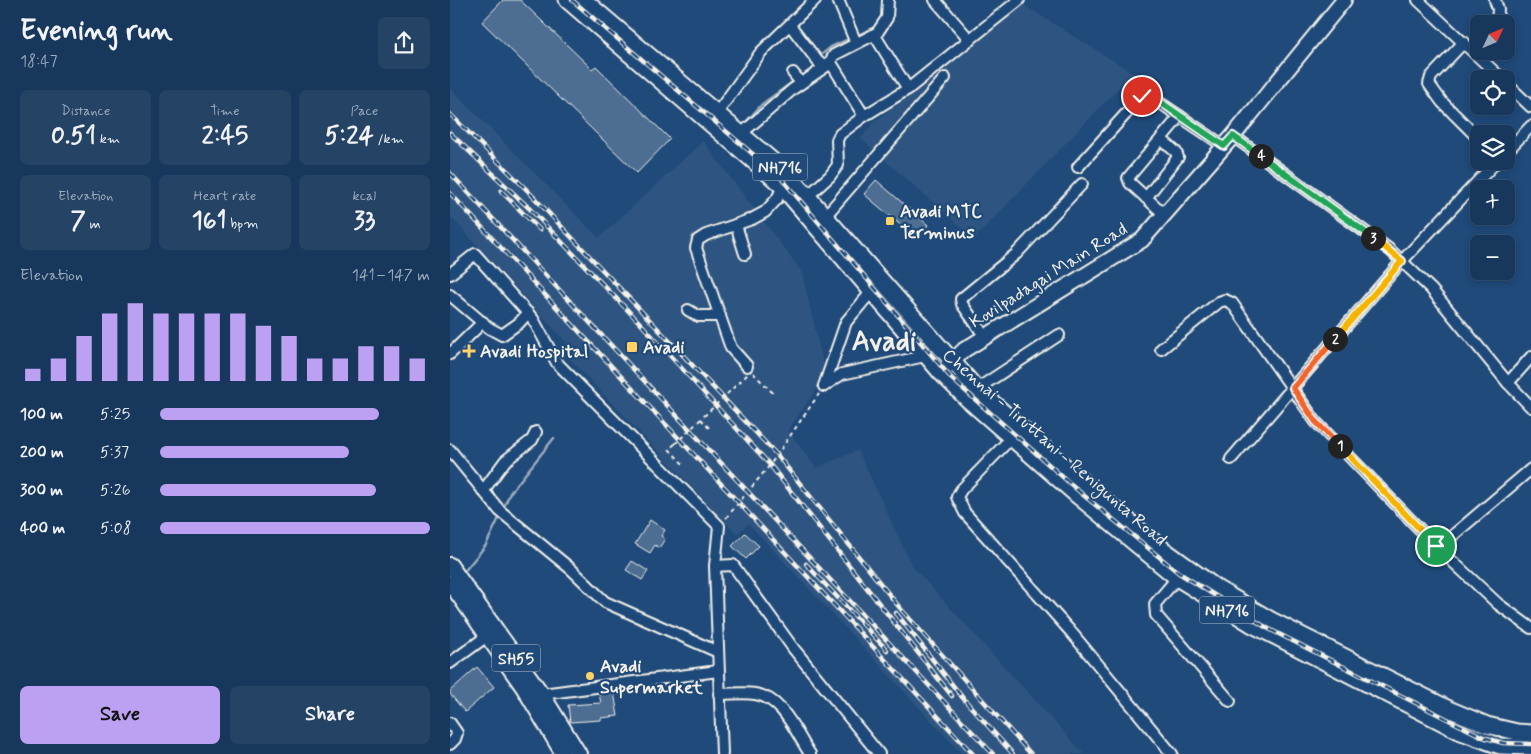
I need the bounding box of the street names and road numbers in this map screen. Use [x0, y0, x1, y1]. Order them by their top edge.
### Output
road number: NH716 [752, 154, 808, 180]
street label: Kovilpadagai Main Road [965, 217, 1132, 334]
street label: Chennai - Tiruttani - Renigunta Road [936, 344, 1172, 553]
road number: NH716 [1200, 596, 1254, 624]
road number: SH55 [492, 644, 540, 671]

